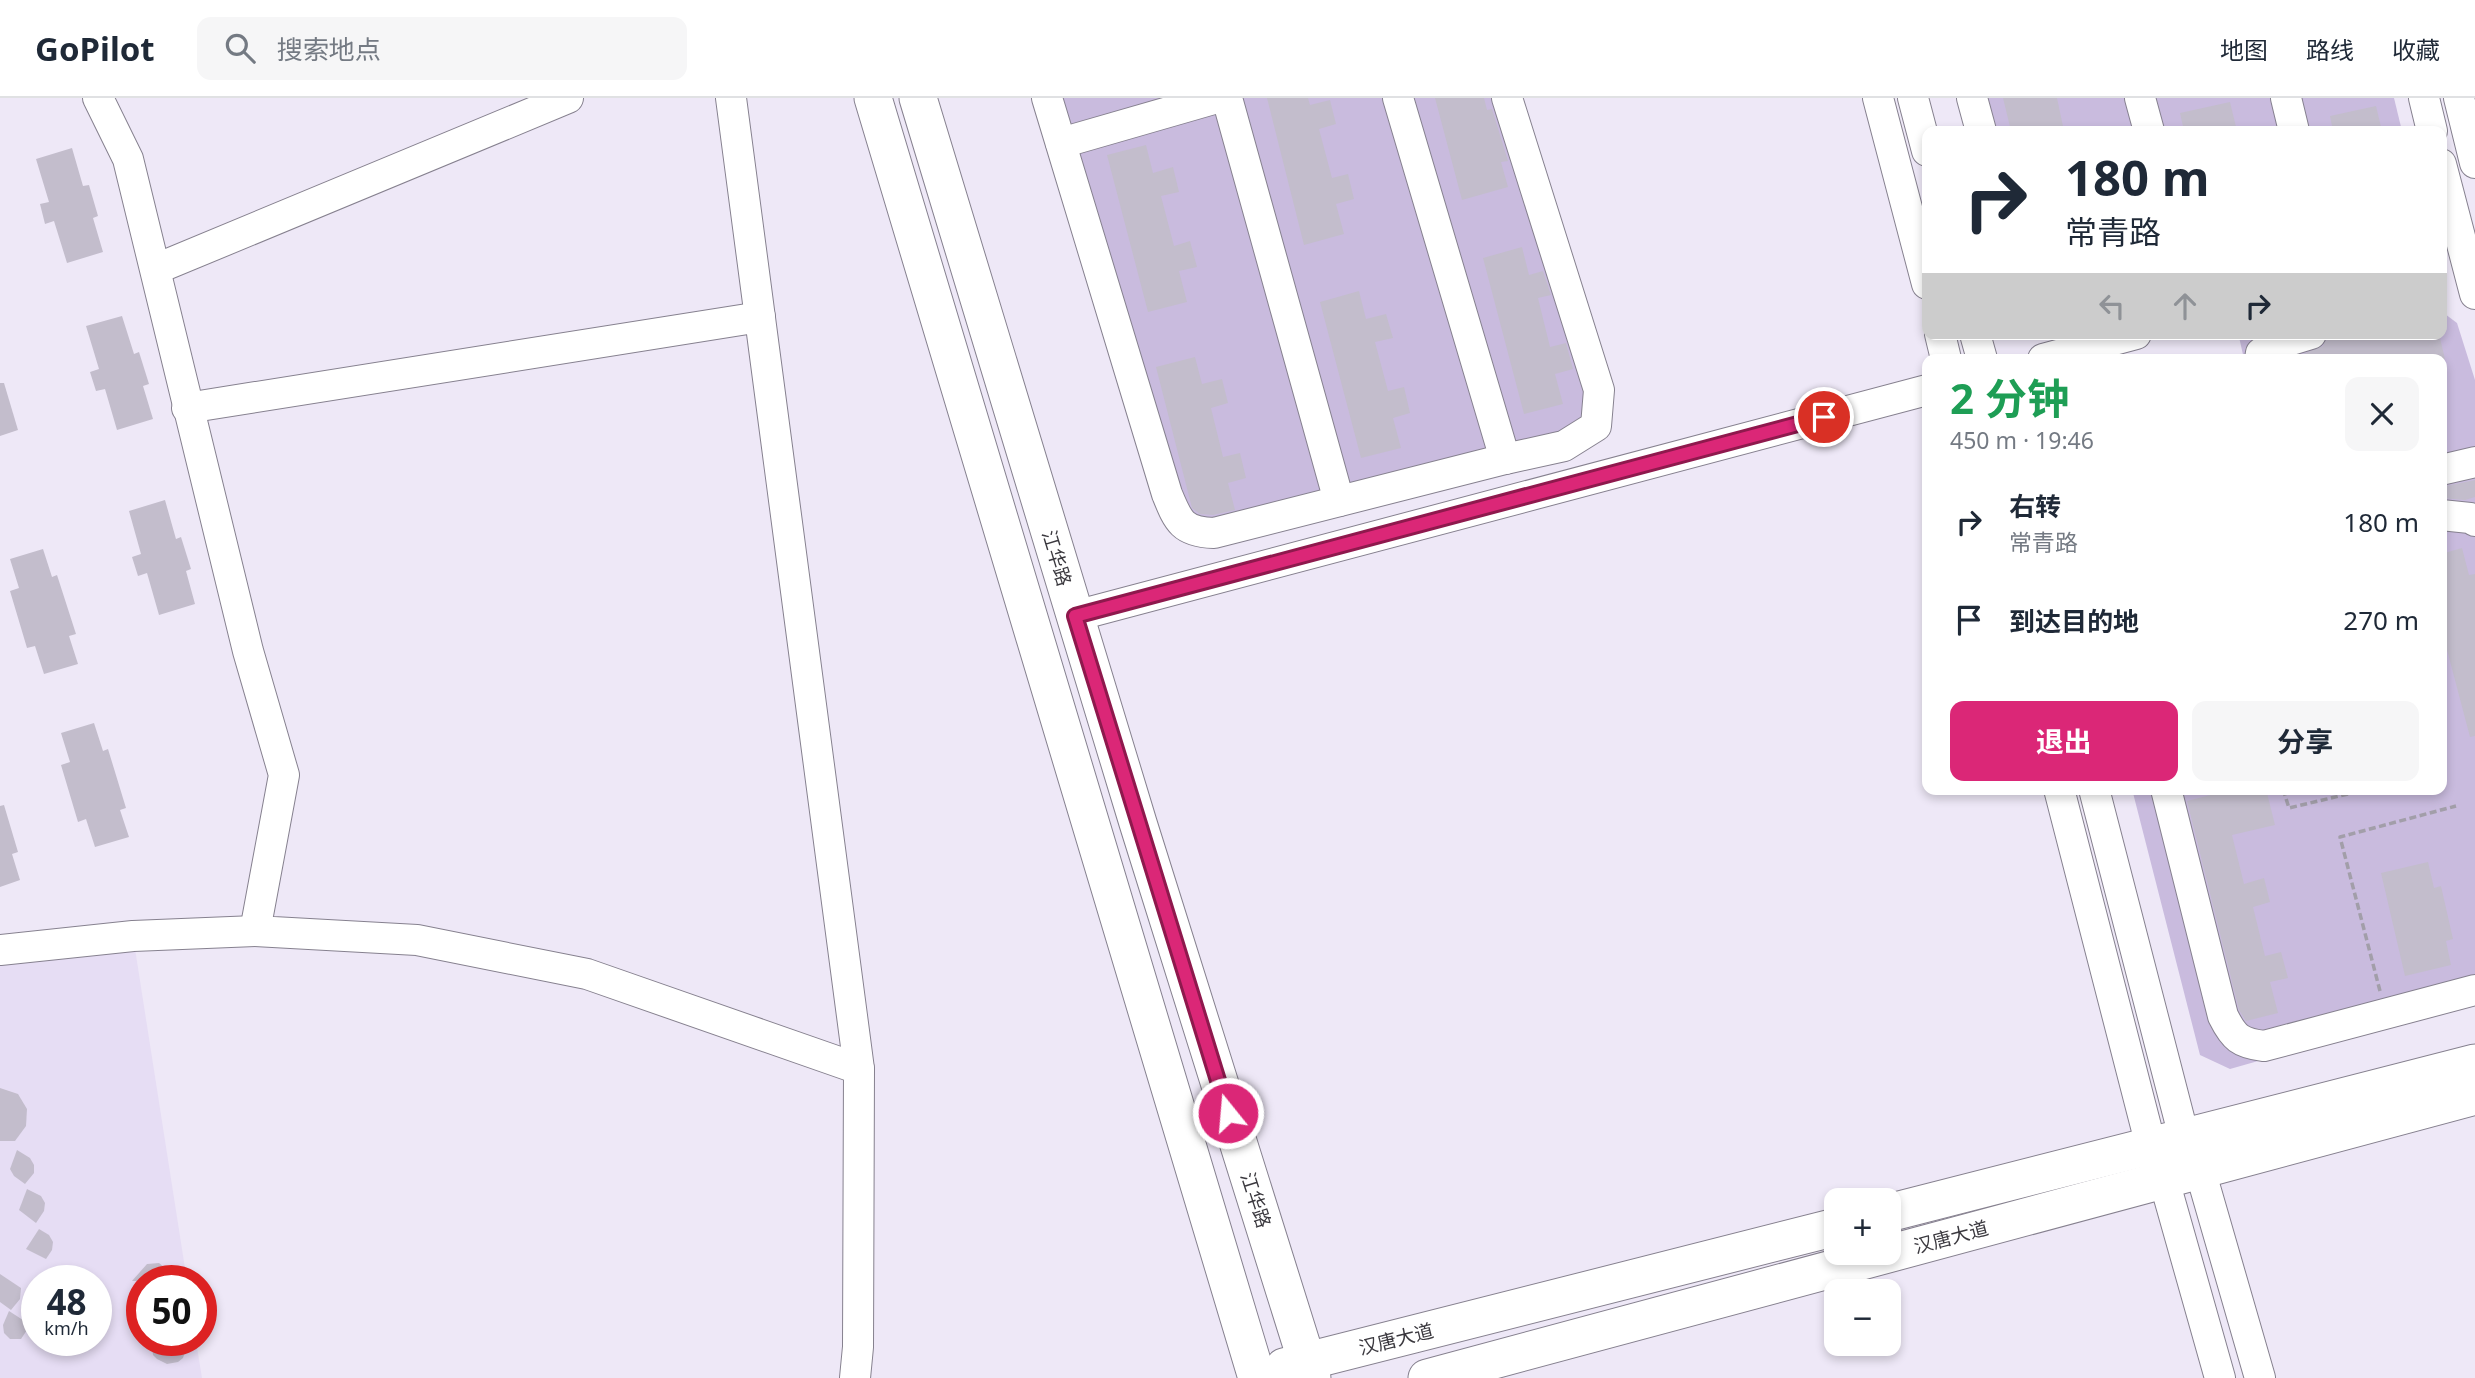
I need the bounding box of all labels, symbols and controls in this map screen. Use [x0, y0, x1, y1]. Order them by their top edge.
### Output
search box [197, 17, 687, 80]
text: GoPilot [35, 26, 155, 71]
icon: search [221, 29, 259, 67]
text: 搜索地点 [277, 31, 381, 67]
text: 地图 [2220, 33, 2268, 66]
text: 路线 [2306, 33, 2354, 66]
text: 收藏 [2392, 33, 2440, 66]
text: 180 m [2065, 144, 2210, 210]
icon: right [1950, 154, 2041, 245]
text: 常青路 [2065, 210, 2161, 253]
icon: left [2093, 287, 2131, 325]
icon: ahead [2166, 287, 2204, 325]
icon: right [2239, 287, 2277, 325]
text: 2 分钟 [1950, 369, 2069, 426]
button: close [2345, 377, 2419, 451]
pin [1794, 387, 1854, 447]
icon: arrive [1805, 398, 1843, 436]
text: 450 m · 19:46 [1950, 424, 2094, 456]
text: 右转 [2009, 488, 2061, 524]
icon: right [1950, 503, 1988, 541]
text: 180 m [2343, 504, 2419, 540]
text: 常青路 [2009, 526, 2078, 558]
street label: 江华路 [1036, 527, 1078, 589]
icon: arrive [1950, 601, 1988, 639]
text: 270 m [2343, 602, 2419, 638]
text: 到达目的地 [2009, 603, 2139, 639]
button: 退出 [1950, 701, 2178, 781]
button: 分享 [2192, 701, 2419, 781]
position arrow [1191, 1076, 1265, 1150]
street label: 江华路 [1235, 1169, 1277, 1231]
map controls [1824, 1188, 1901, 1356]
button: + [1824, 1188, 1901, 1265]
street label: 汉唐大道 [1911, 1215, 1991, 1259]
speed limit sign: 50 [126, 1265, 217, 1356]
text: 48 [46, 1278, 87, 1325]
button: − [1824, 1279, 1901, 1356]
text: km/h [44, 1316, 89, 1340]
street label: 汉唐大道 [1356, 1317, 1436, 1361]

